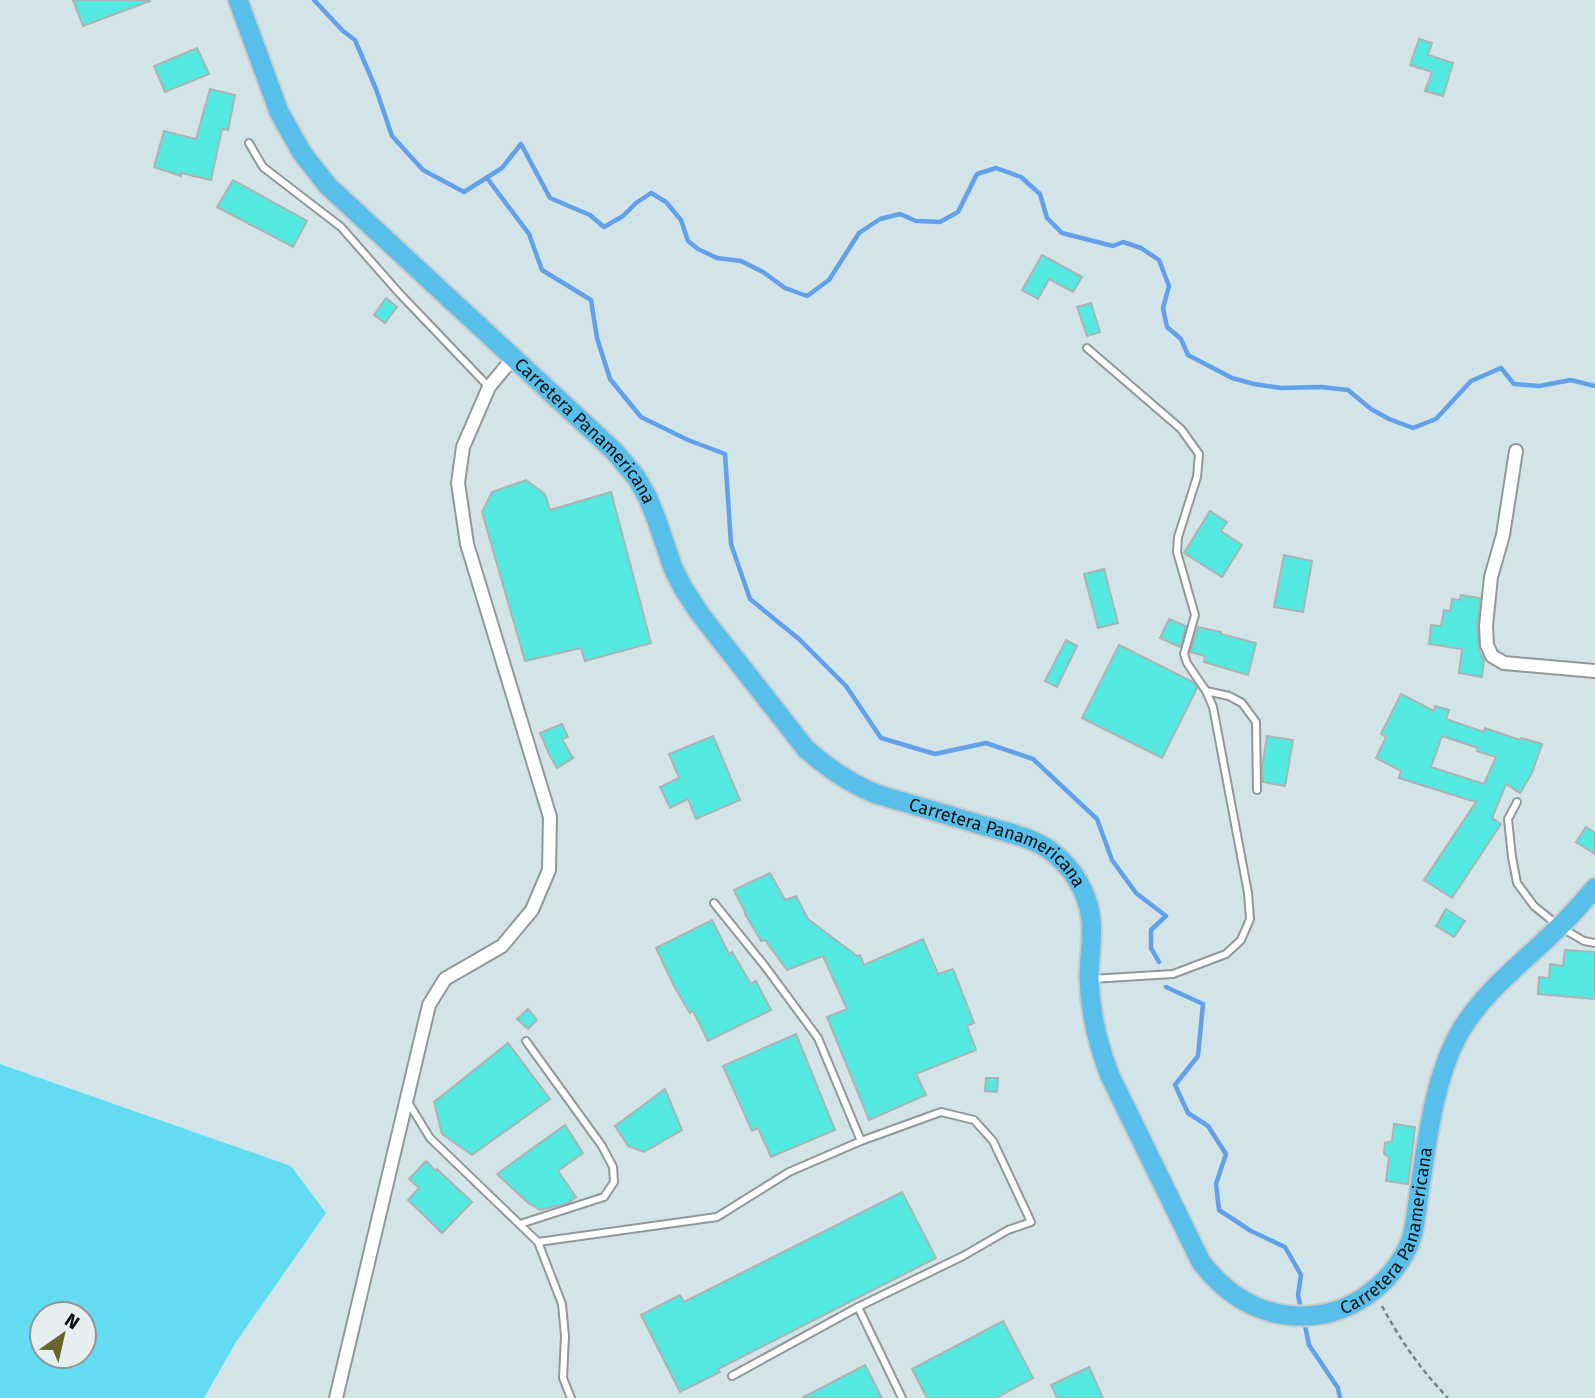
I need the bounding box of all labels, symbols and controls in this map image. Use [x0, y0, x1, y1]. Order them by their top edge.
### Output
street label: Carretera Panamericana [510, 353, 660, 507]
street label: Carretera Panamericana [906, 793, 1090, 891]
street label: Carretera Panamericana [1337, 1145, 1437, 1319]
north arrow [28, 1300, 98, 1370]
text: N [61, 1308, 84, 1334]

